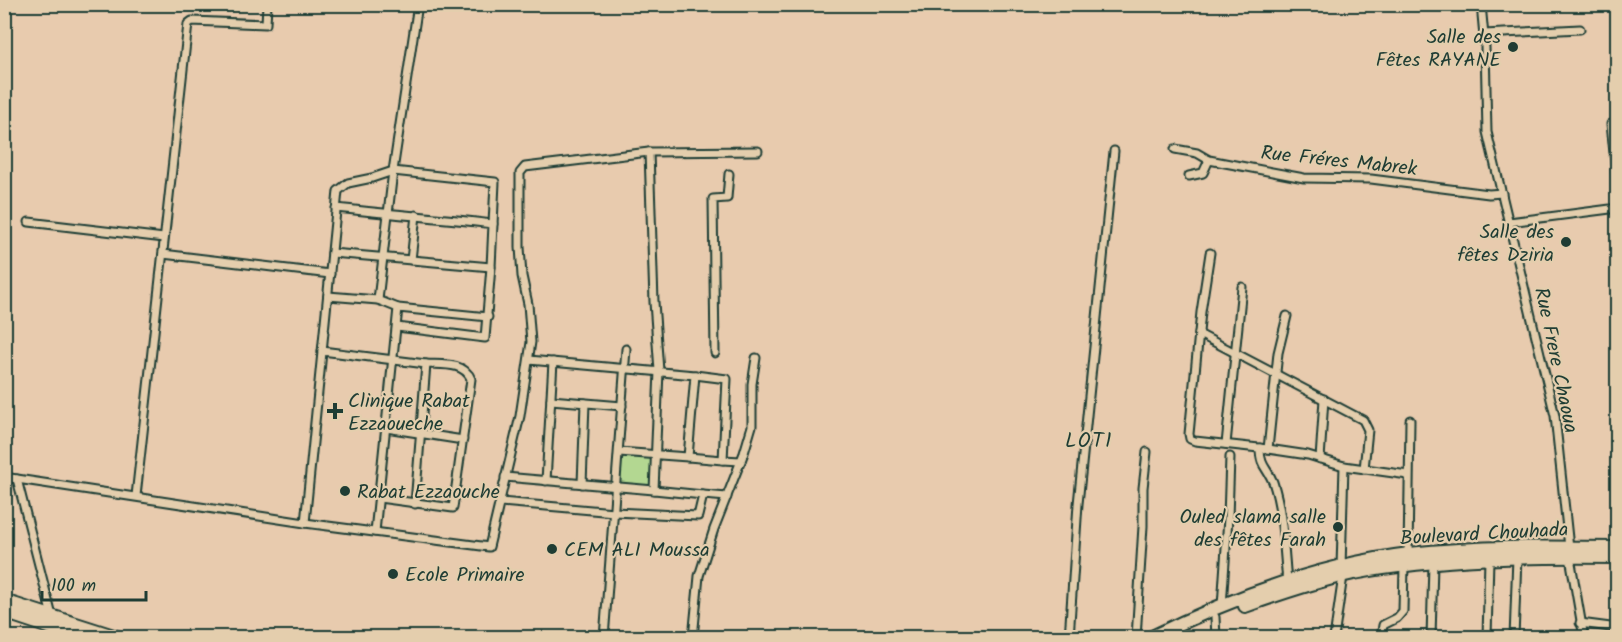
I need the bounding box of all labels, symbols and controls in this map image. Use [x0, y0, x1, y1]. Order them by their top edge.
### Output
place label: Salle des Fêtes RAYANE [1376, 22, 1502, 77]
marker: Salle des Fêtes RAYANE [1506, 40, 1520, 54]
street label: Rue Fréres Mabrek [1259, 138, 1419, 186]
place label: Salle des fêtes Dziria [1457, 217, 1554, 272]
marker: Salle des fêtes Dziria [1559, 235, 1573, 249]
street label: Rue Frere Chaoua [1524, 285, 1586, 436]
place label: Clinique Rabat Ezzaoueche [348, 386, 470, 441]
marker: Clinique Rabat Ezzaoueche [326, 402, 344, 420]
district label: LOT1 [1065, 425, 1113, 458]
place label: Rabat Ezzaouche [357, 477, 500, 509]
marker: Rabat Ezzaouche [338, 484, 352, 498]
place label: Ouled slama salle des fêtes Farah [1179, 502, 1326, 557]
street label: Boulevard Chouhada [1399, 515, 1569, 555]
marker: Ouled slama salle des fêtes Farah [1331, 520, 1345, 534]
place label: CEM ALI Moussa [564, 535, 710, 567]
marker: CEM ALI Moussa [545, 542, 559, 556]
place label: Ecole Primaire [405, 560, 525, 592]
scale bar [42, 564, 146, 602]
marker: Ecole Primaire [386, 567, 400, 581]
text: 100 m [51, 572, 96, 601]

